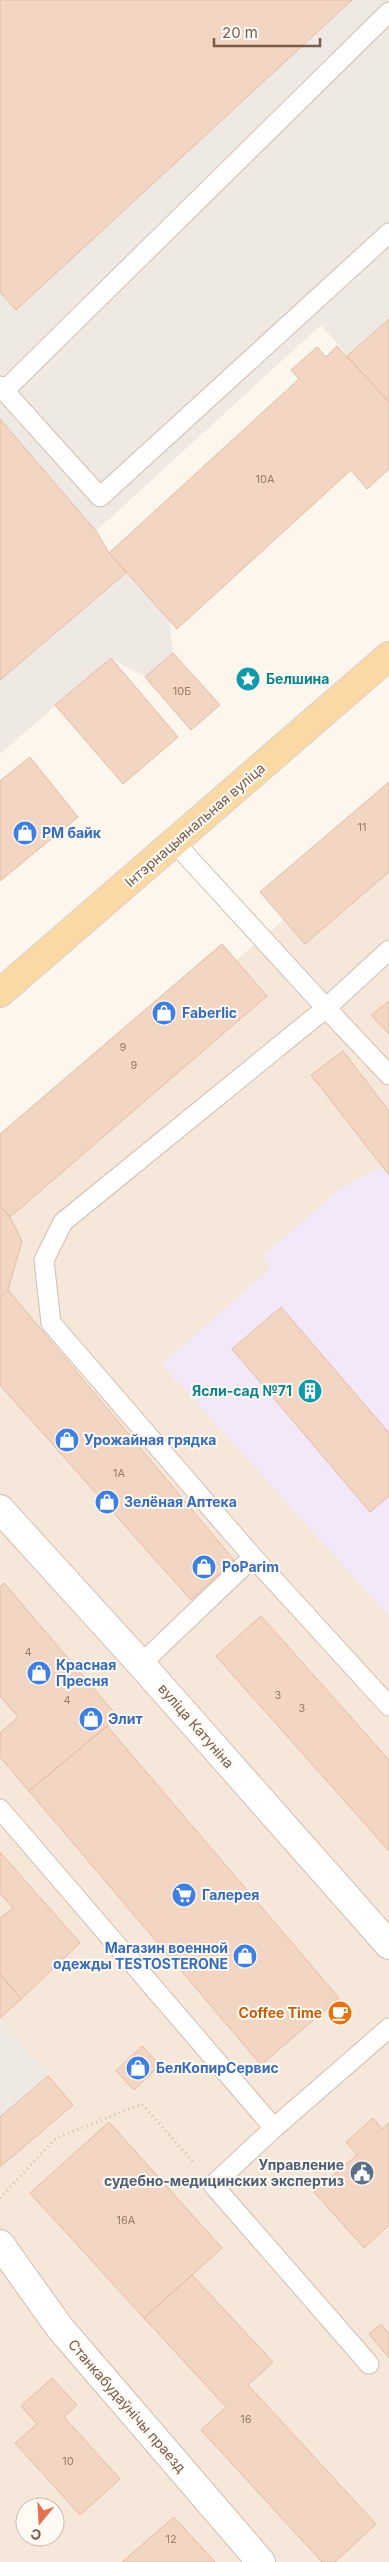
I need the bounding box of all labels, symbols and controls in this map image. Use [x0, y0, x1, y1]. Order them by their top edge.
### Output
scale bar [214, 15, 320, 47]
text: 20 m [222, 23, 258, 42]
house number: 10А [255, 472, 275, 486]
place icon: Белшина [235, 666, 261, 692]
place label: Белшина [266, 670, 329, 687]
house number: 10Б [173, 684, 191, 698]
street label: Інтэрнацыянальная вуліца [121, 759, 268, 890]
shop icon: РМ байк [12, 820, 38, 846]
house number: 11 [358, 820, 366, 834]
place label: РМ байк [42, 824, 102, 841]
shop icon: Faberlic [151, 1000, 177, 1026]
place label: Faberlic [182, 1004, 237, 1021]
house number: 9 [120, 1040, 127, 1054]
house number: 9 [131, 1058, 138, 1072]
building icon: Ясли-сад №71 [297, 1378, 323, 1404]
place label: Ясли-сад №71 [192, 1382, 292, 1399]
shop icon: Урожайная грядка [54, 1427, 80, 1453]
place label: Урожайная грядка [84, 1431, 216, 1448]
house number: 1А [113, 1466, 125, 1480]
shop icon: Зелёная Аптека [94, 1489, 120, 1515]
place label: Зелёная Аптека [124, 1493, 237, 1510]
shop icon: PoParim [191, 1554, 217, 1580]
place label: PoParim [222, 1558, 279, 1575]
house number: 4 [24, 1645, 32, 1659]
place label: Красная Пресня [56, 1656, 116, 1689]
shop icon: Красная Пресня [26, 1660, 52, 1686]
street label: вуліца Катуніна [155, 1680, 238, 1771]
house number: 3 [275, 1688, 282, 1702]
house number: 4 [63, 1693, 71, 1707]
house number: 3 [299, 1701, 306, 1715]
shop icon: Элит [78, 1706, 104, 1732]
place label: Элит [108, 1710, 143, 1727]
supermarket icon: Галерея [171, 1882, 197, 1908]
place label: Галерея [202, 1886, 259, 1903]
place label: Магазин военной одежды TESTOSTERONE [53, 1939, 228, 1972]
shop icon: Магазин военной одежды TESTOSTERONE [232, 1943, 258, 1969]
cafe icon: Coffee Time [327, 2000, 353, 2026]
place label: Coffee Time [239, 2004, 322, 2021]
shop icon: БелКопирСервис [125, 2055, 151, 2081]
place label: БелКопирСервис [156, 2059, 279, 2076]
place label: Управление судебно-медицинских экспертиз [104, 2156, 344, 2189]
public building icon: Управление судебно-медицинских экспертиз [349, 2160, 375, 2186]
house number: 16А [117, 2213, 136, 2227]
street label: Станкабудаўнічы праезд [65, 2336, 190, 2476]
house number: 16 [240, 2412, 252, 2426]
house number: 10 [62, 2454, 74, 2468]
north arrow [15, 2497, 65, 2547]
text: С [28, 2525, 43, 2545]
house number: 12 [165, 2532, 177, 2546]

